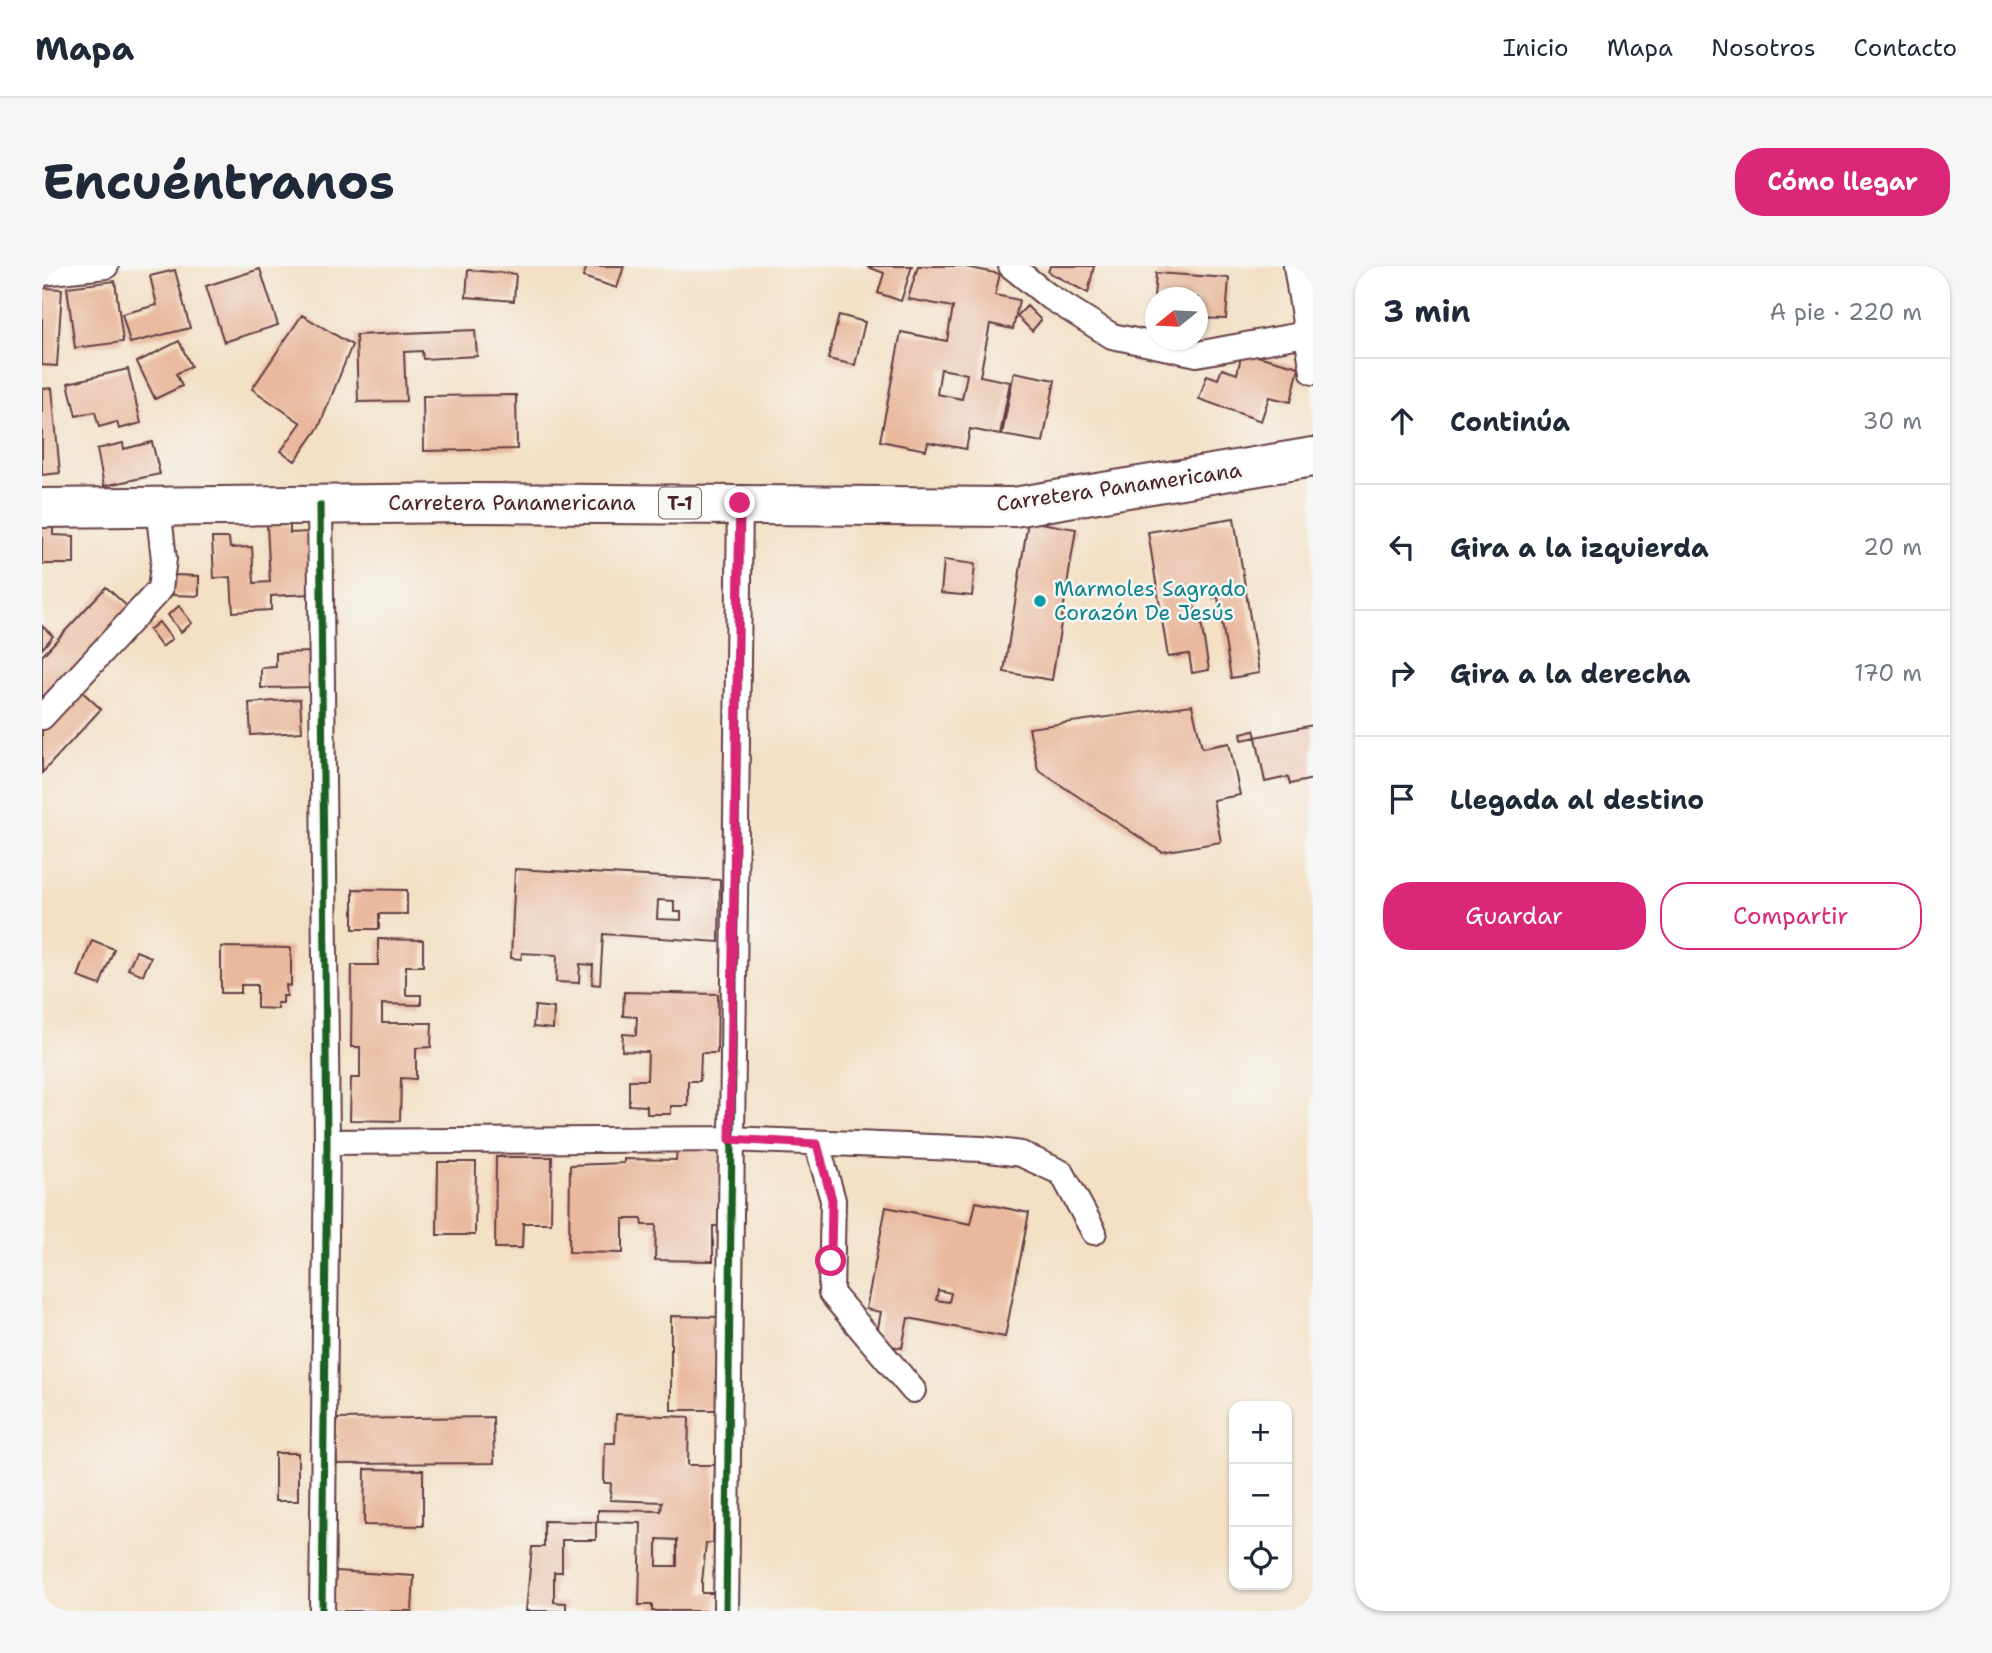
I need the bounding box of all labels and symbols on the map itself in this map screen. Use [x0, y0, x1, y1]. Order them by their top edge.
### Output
north arrow [1145, 287, 1208, 350]
street label: Carretera Panamericana [995, 456, 1243, 518]
road number: T-1 [659, 487, 701, 518]
route end [724, 487, 755, 518]
street label: Carretera Panamericana [388, 489, 636, 517]
place label: Marmoles Sagrado Corazón De Jesús [1054, 575, 1246, 627]
marker: Marmoles Sagrado Corazón De Jesús [1032, 593, 1048, 609]
route start [815, 1245, 846, 1276]

